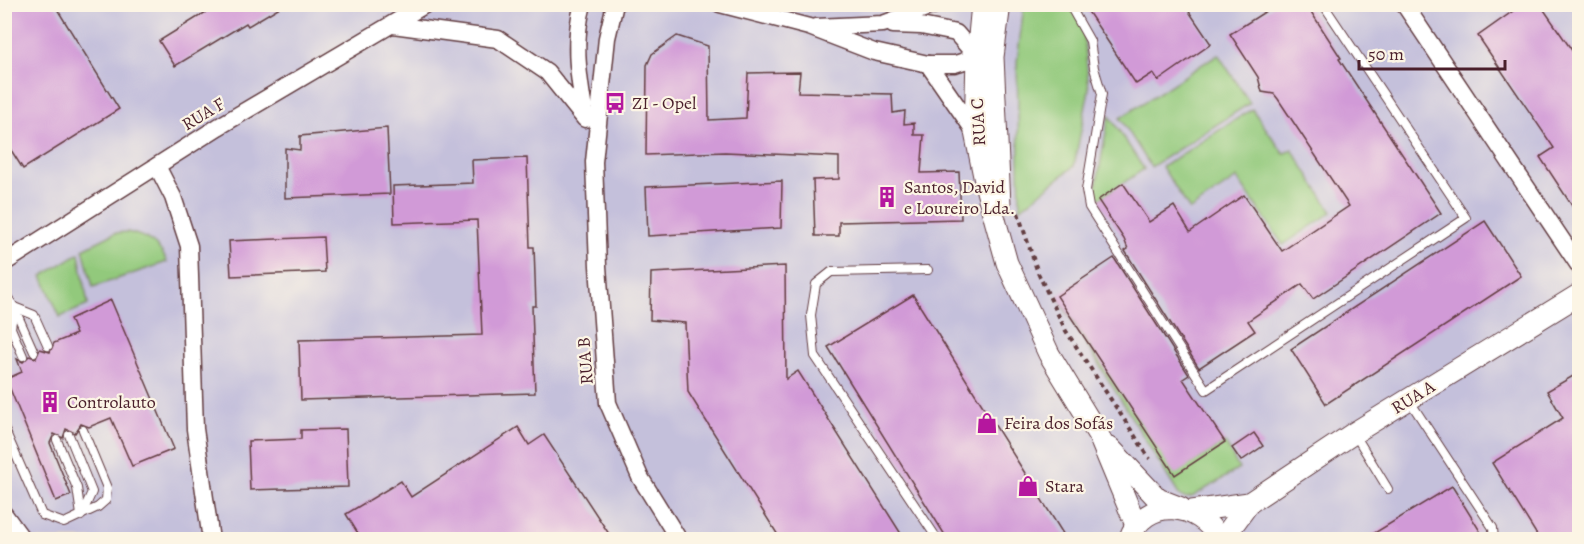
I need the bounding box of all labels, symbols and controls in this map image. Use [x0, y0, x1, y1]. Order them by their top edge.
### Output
scale bar [1359, 33, 1504, 71]
text: 50 m [1368, 42, 1404, 66]
bus stop icon: ZI - Opel [603, 91, 627, 115]
place label: ZI - Opel [632, 91, 697, 115]
street label: RUA F [177, 92, 229, 136]
street label: RUA C [965, 97, 991, 147]
place label: Santos, David e Loureiro Lda. [904, 175, 1015, 220]
building icon: Santos, David e Loureiro Lda. [875, 185, 899, 209]
street label: RUA B [571, 336, 599, 386]
street label: RUA A [1387, 374, 1440, 420]
building icon: Controlauto [38, 390, 62, 414]
place label: Controlauto [67, 390, 156, 414]
shop icon: Feira dos Sofás [975, 411, 999, 435]
place label: Feira dos Sofás [1004, 411, 1113, 435]
shop icon: Stara [1016, 474, 1040, 498]
place label: Stara [1045, 474, 1085, 498]

